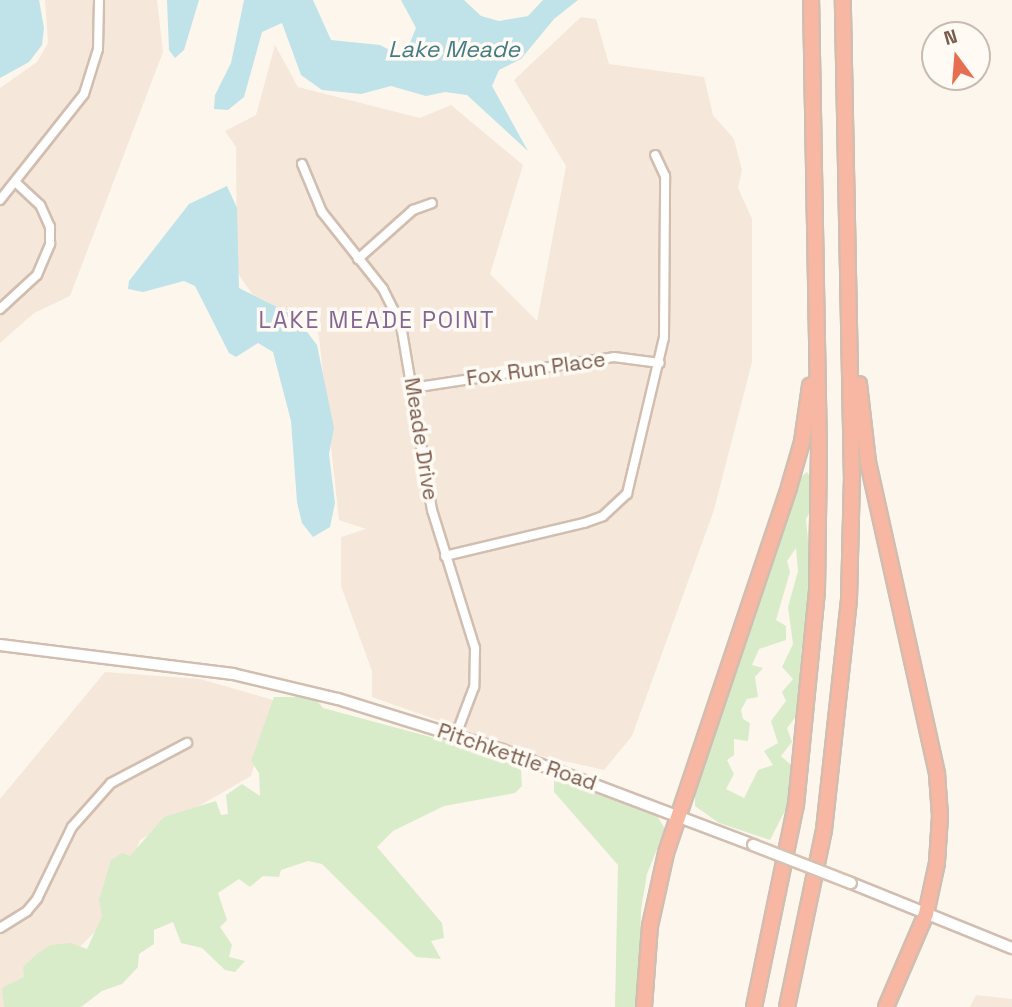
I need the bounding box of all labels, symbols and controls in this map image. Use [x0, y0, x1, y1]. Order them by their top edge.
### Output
north arrow [921, 21, 991, 91]
text: N [941, 23, 960, 51]
water label: Lake Meade [388, 35, 520, 63]
district label: LAKE MEADE POINT [261, 306, 493, 334]
street label: Fox Run Place [465, 347, 607, 391]
street label: Meade Drive [399, 376, 443, 502]
street label: Pitchkettle Road [434, 718, 600, 796]

